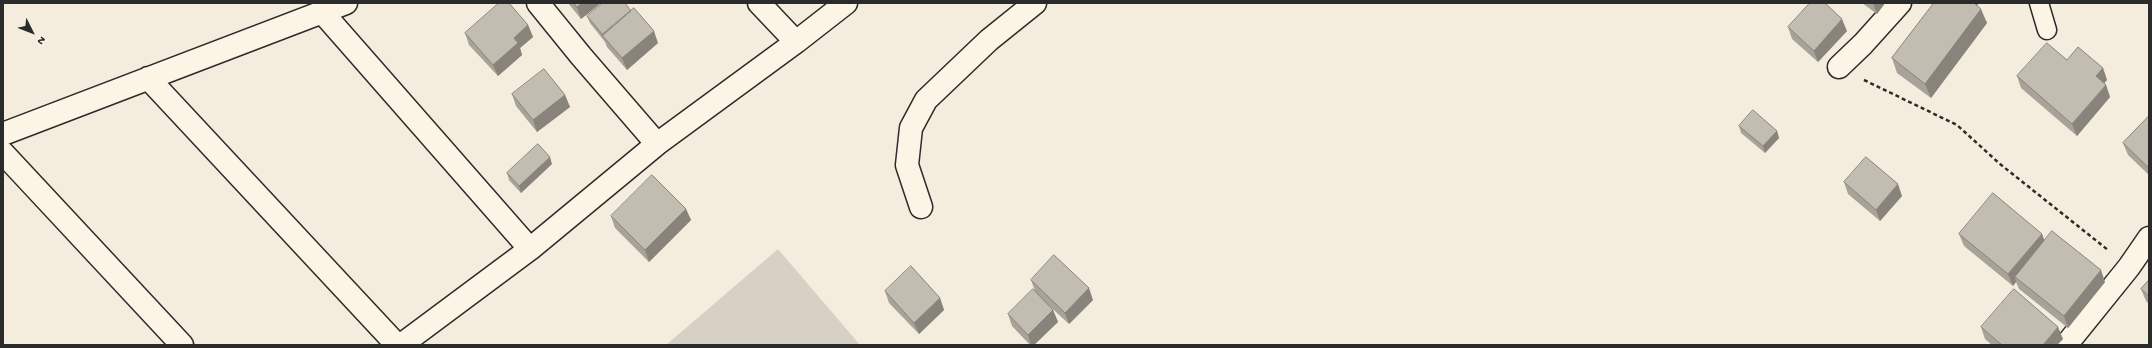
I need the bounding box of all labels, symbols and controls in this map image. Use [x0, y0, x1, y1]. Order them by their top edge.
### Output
north arrow [12, 12, 52, 52]
text: N [34, 33, 48, 47]

